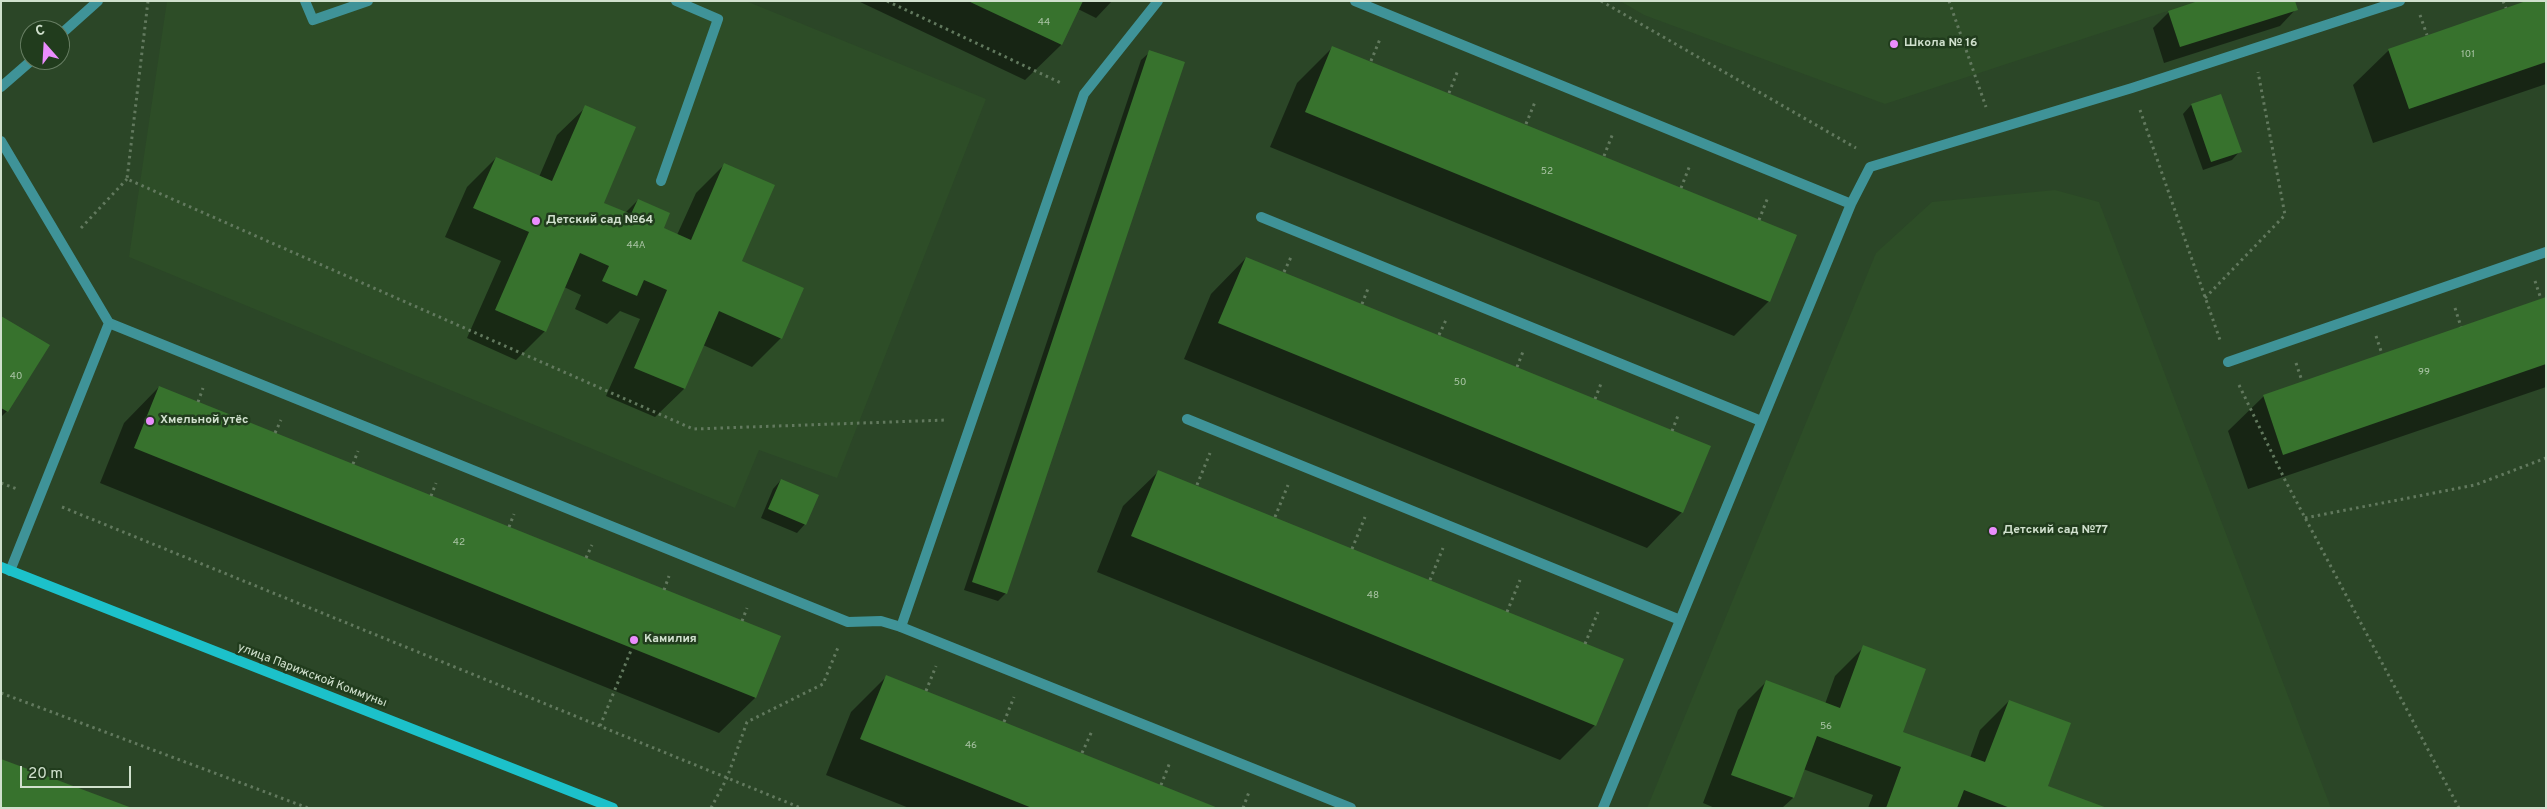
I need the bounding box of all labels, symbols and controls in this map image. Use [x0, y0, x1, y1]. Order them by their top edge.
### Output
house number: 44 [1038, 17, 1050, 29]
north arrow [20, 20, 70, 70]
text: С [33, 22, 47, 41]
place label: Школа № 16 [1904, 37, 1977, 51]
marker: Школа № 16 [1888, 38, 1900, 50]
house number: 101 [2461, 49, 2475, 61]
house number: 52 [1541, 166, 1553, 178]
place label: Детский сад №64 [546, 214, 653, 228]
marker: Детский сад №64 [530, 215, 542, 227]
house number: 44А [626, 240, 646, 252]
house number: 99 [2418, 367, 2430, 379]
house number: 40 [10, 371, 22, 383]
house number: 50 [1454, 377, 1466, 389]
place label: Хмельной утёс [160, 414, 248, 428]
marker: Хмельной утёс [144, 415, 156, 427]
place label: Детский сад №77 [2003, 524, 2108, 538]
marker: Детский сад №77 [1987, 525, 1999, 537]
house number: 42 [453, 537, 465, 549]
house number: 48 [1367, 590, 1379, 602]
place label: Камилия [644, 633, 697, 647]
marker: Камилия [628, 634, 640, 646]
street label: улица Парижской Коммуны [235, 641, 389, 711]
house number: 56 [1820, 721, 1832, 733]
house number: 46 [965, 740, 977, 752]
scale bar [22, 756, 134, 788]
text: 20 m [28, 765, 63, 784]

